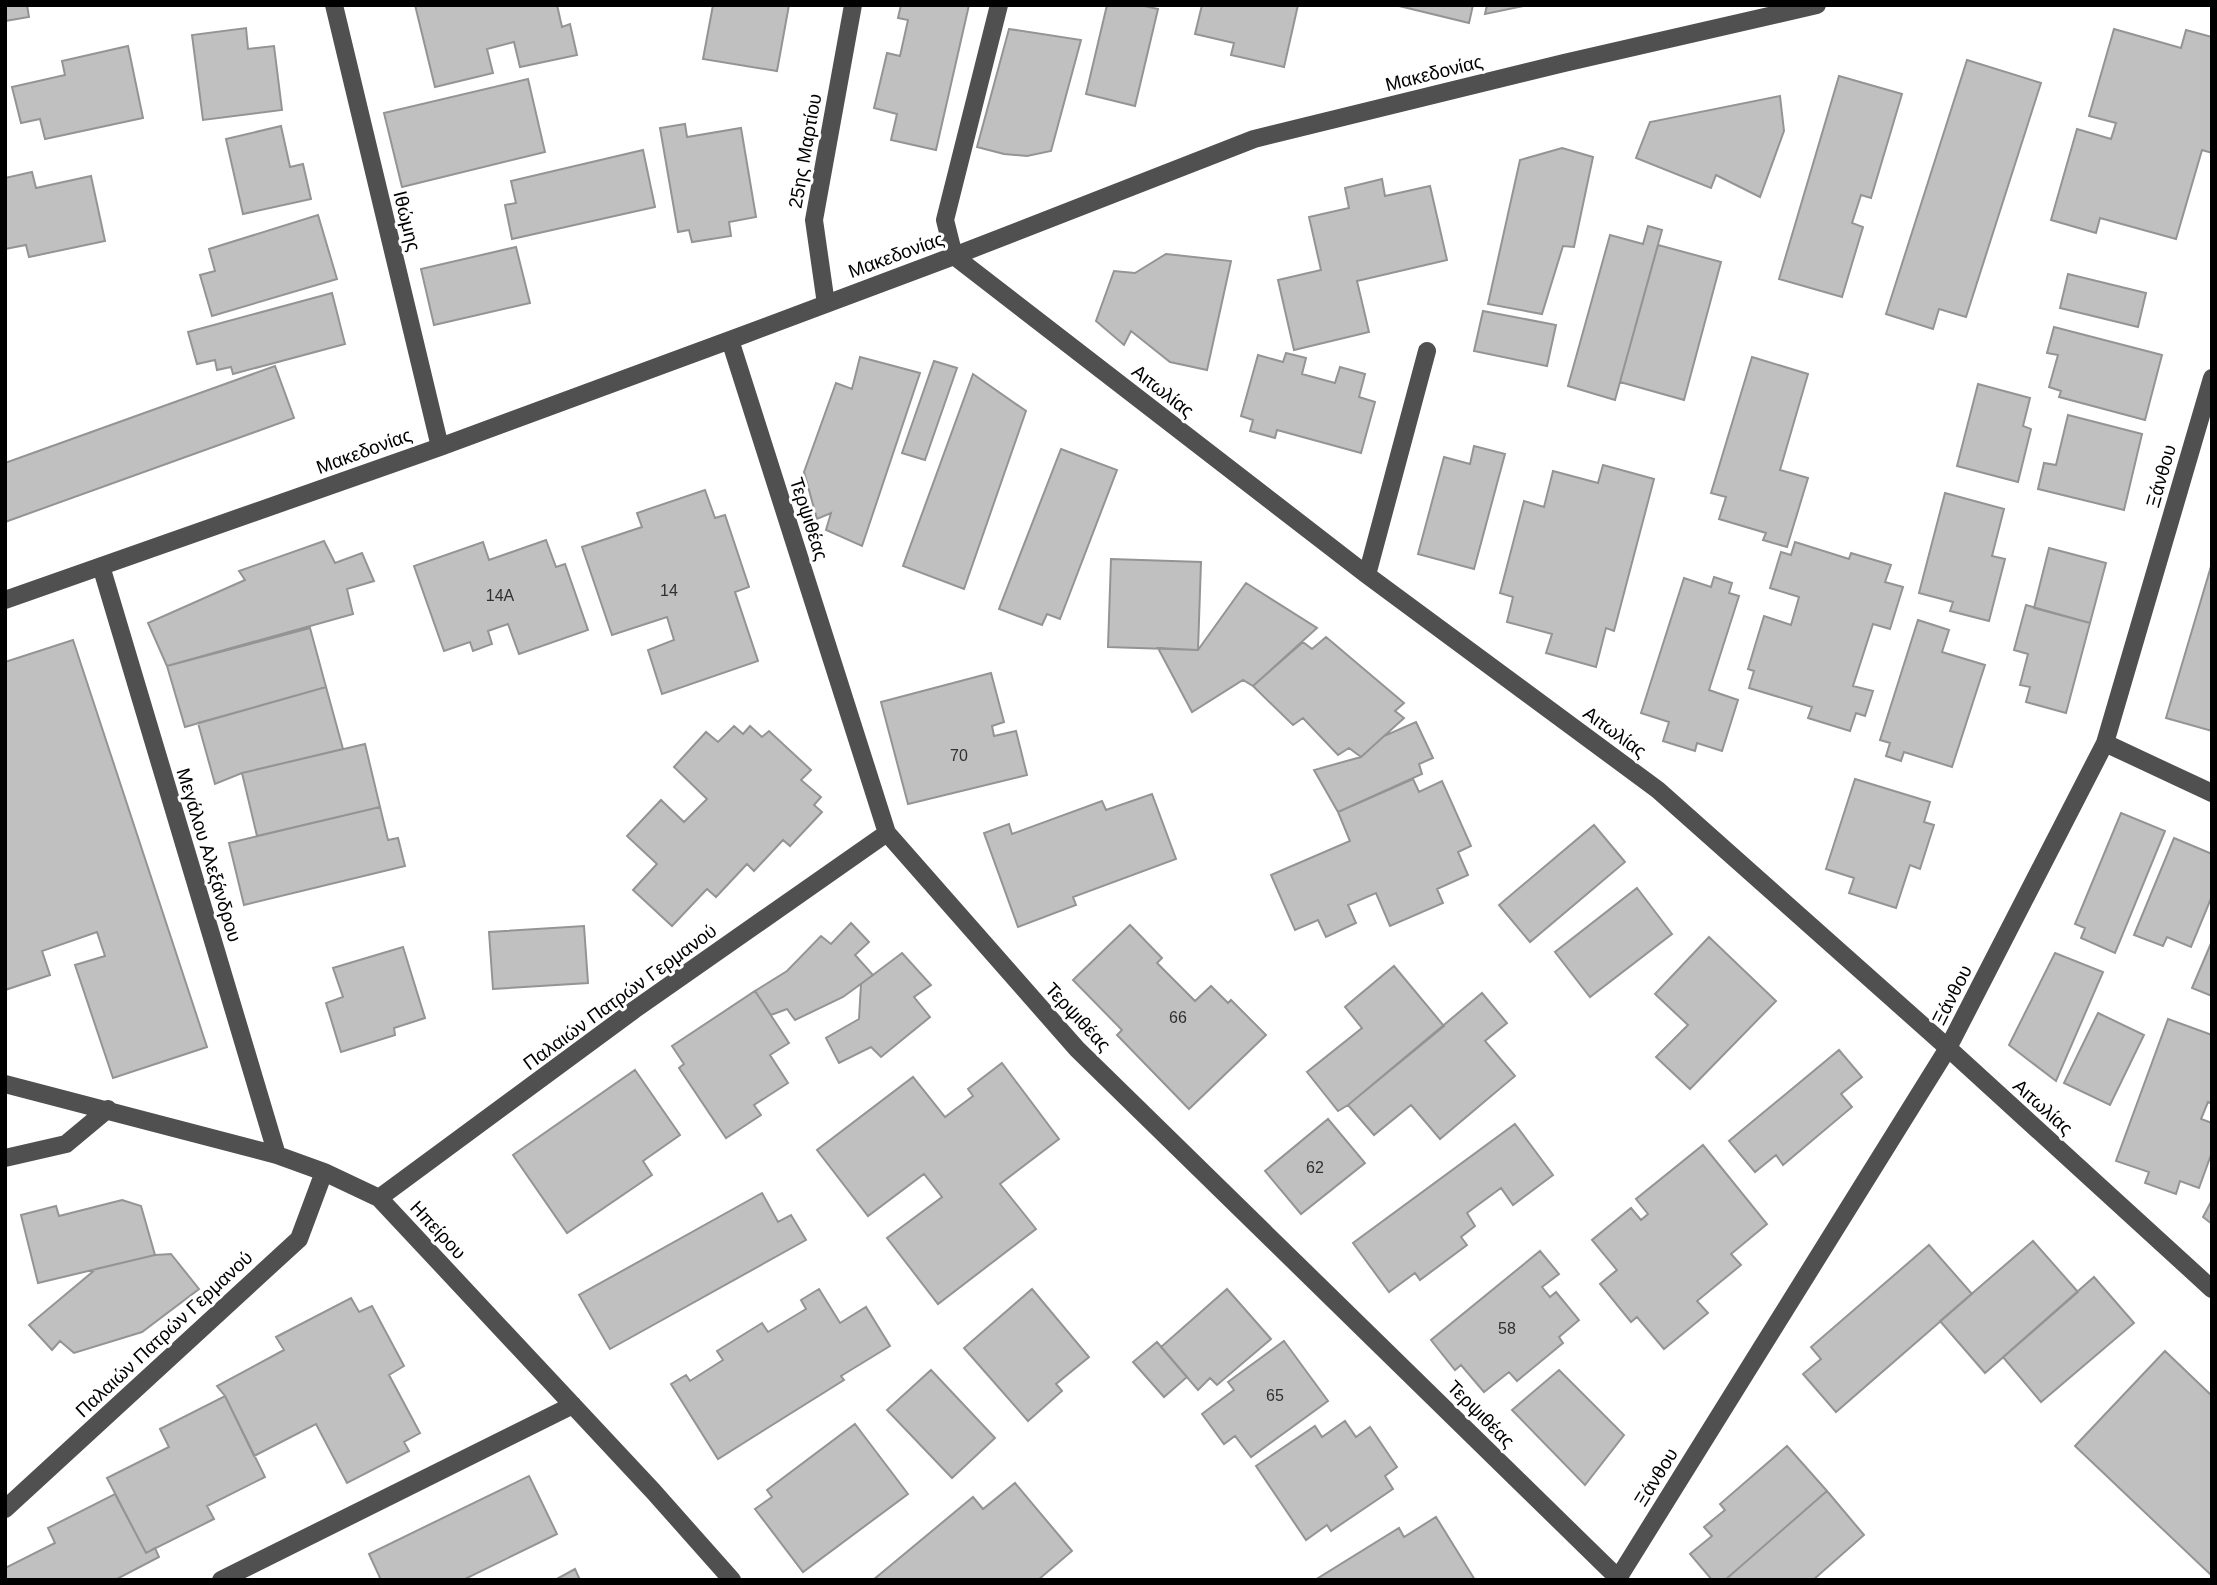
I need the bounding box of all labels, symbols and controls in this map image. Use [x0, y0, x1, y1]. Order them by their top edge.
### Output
street label: Μακεδονίας [1383, 51, 1485, 95]
street label: 25ης Μαρτίου [785, 92, 825, 210]
street label: Ιθώμης [389, 189, 425, 253]
street label: Μακεδονίας [846, 228, 946, 282]
street label: Αιτωλίας [1128, 360, 1198, 422]
street label: Μακεδονίας [314, 424, 414, 478]
street label: Ξάνθου [2142, 442, 2180, 510]
street label: Τερψιθέας [786, 475, 832, 563]
house number: 14 [660, 582, 678, 599]
house number: 14Α [486, 587, 515, 604]
street label: Αιτωλίας [1580, 702, 1650, 762]
house number: 70 [950, 747, 968, 764]
street label: Μεγάλου Αλεξάνδρου [173, 766, 245, 944]
street label: Παλαιών Πατρών Γερμανού [519, 920, 721, 1074]
street label: Ξάνθου [1928, 962, 1976, 1028]
street label: Τερψιθέας [1041, 978, 1115, 1056]
house number: 66 [1169, 1009, 1187, 1026]
street label: Αιτωλίας [2009, 1075, 2077, 1139]
house number: 62 [1306, 1159, 1324, 1176]
street label: Ηπείρου [406, 1197, 470, 1263]
street label: Παλαιών Πατρών Γερμανού [71, 1247, 257, 1421]
house number: 58 [1498, 1320, 1516, 1337]
street label: Τερψιθέας [1443, 1376, 1519, 1452]
house number: 65 [1266, 1387, 1284, 1404]
street label: Ξάνθου [1630, 1444, 1682, 1510]

